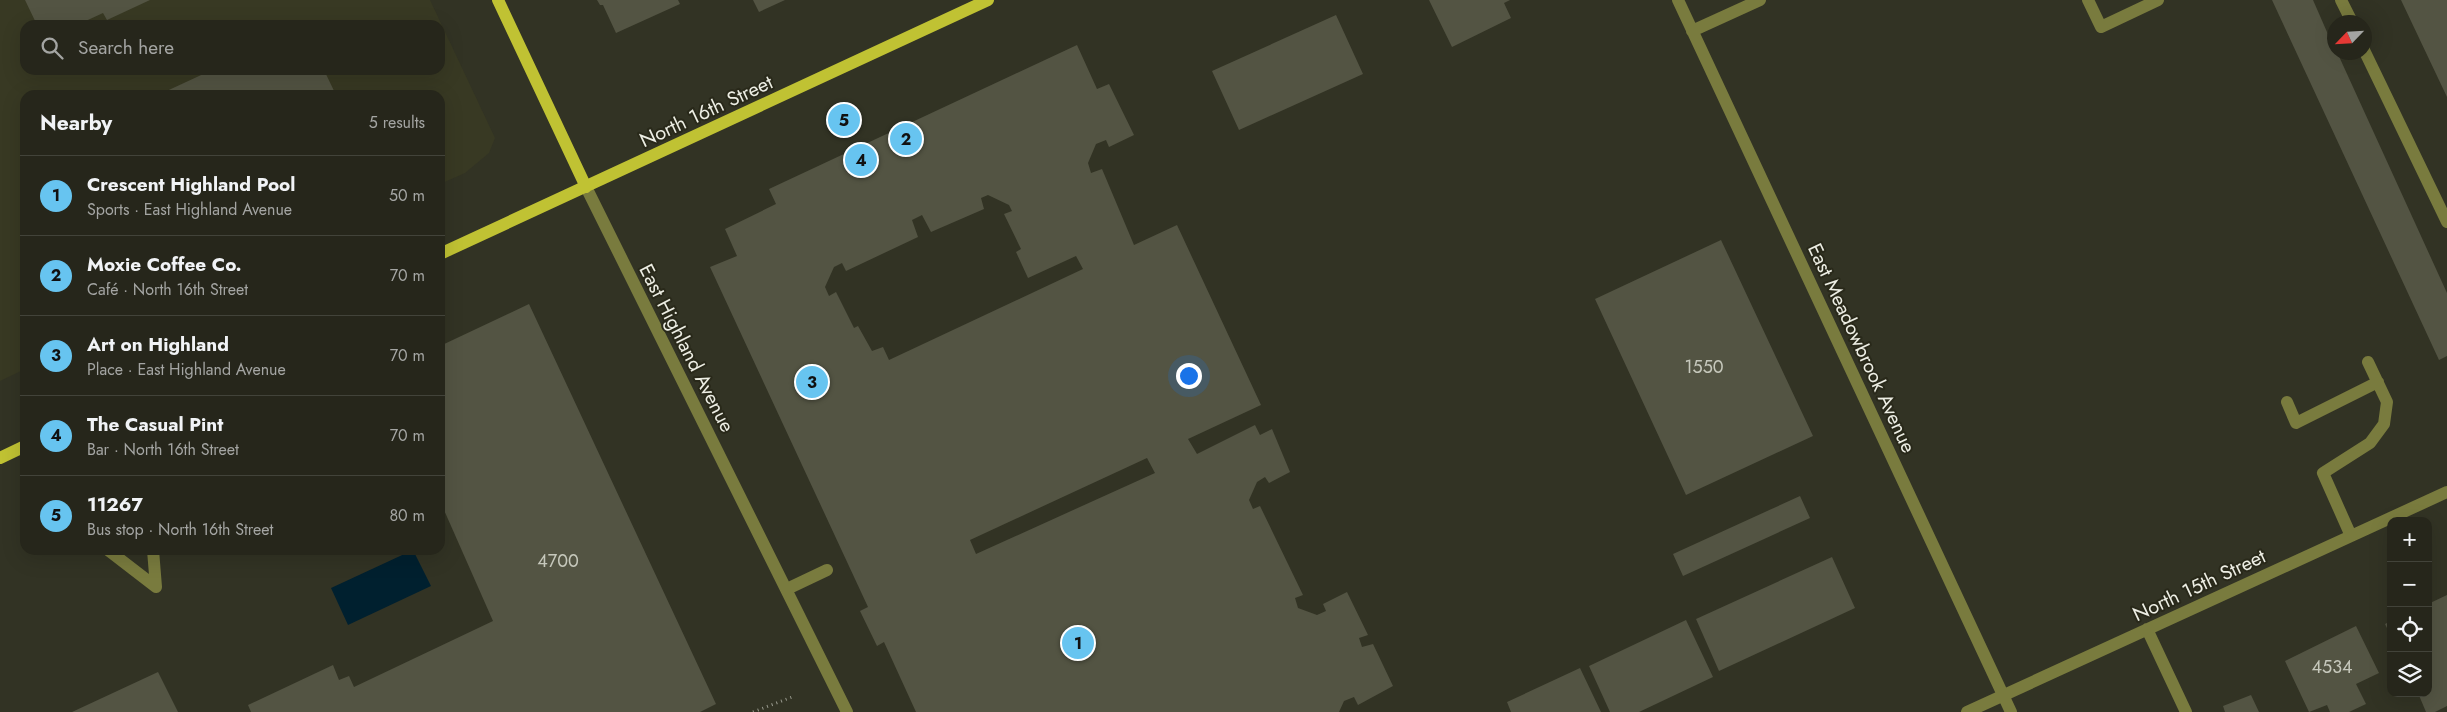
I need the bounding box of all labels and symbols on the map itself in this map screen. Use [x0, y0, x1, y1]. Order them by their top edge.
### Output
north arrow [2327, 15, 2372, 60]
street label: North 16th Street [635, 68, 778, 155]
pin: 5 [828, 101, 860, 139]
pin: 2 [890, 120, 922, 158]
pin: 4 [845, 141, 877, 179]
street label: East Meadowbrook Avenue [1800, 239, 1923, 458]
street label: East Highland Avenue [632, 259, 742, 437]
house number: 1550 [1684, 354, 1724, 380]
pin: 3 [796, 363, 828, 401]
your location [1176, 363, 1202, 389]
street label: North 15th Street [2128, 542, 2271, 629]
house number: 4700 [537, 548, 579, 574]
pin: 1 [1062, 624, 1094, 662]
house number: 4534 [2312, 654, 2352, 680]

